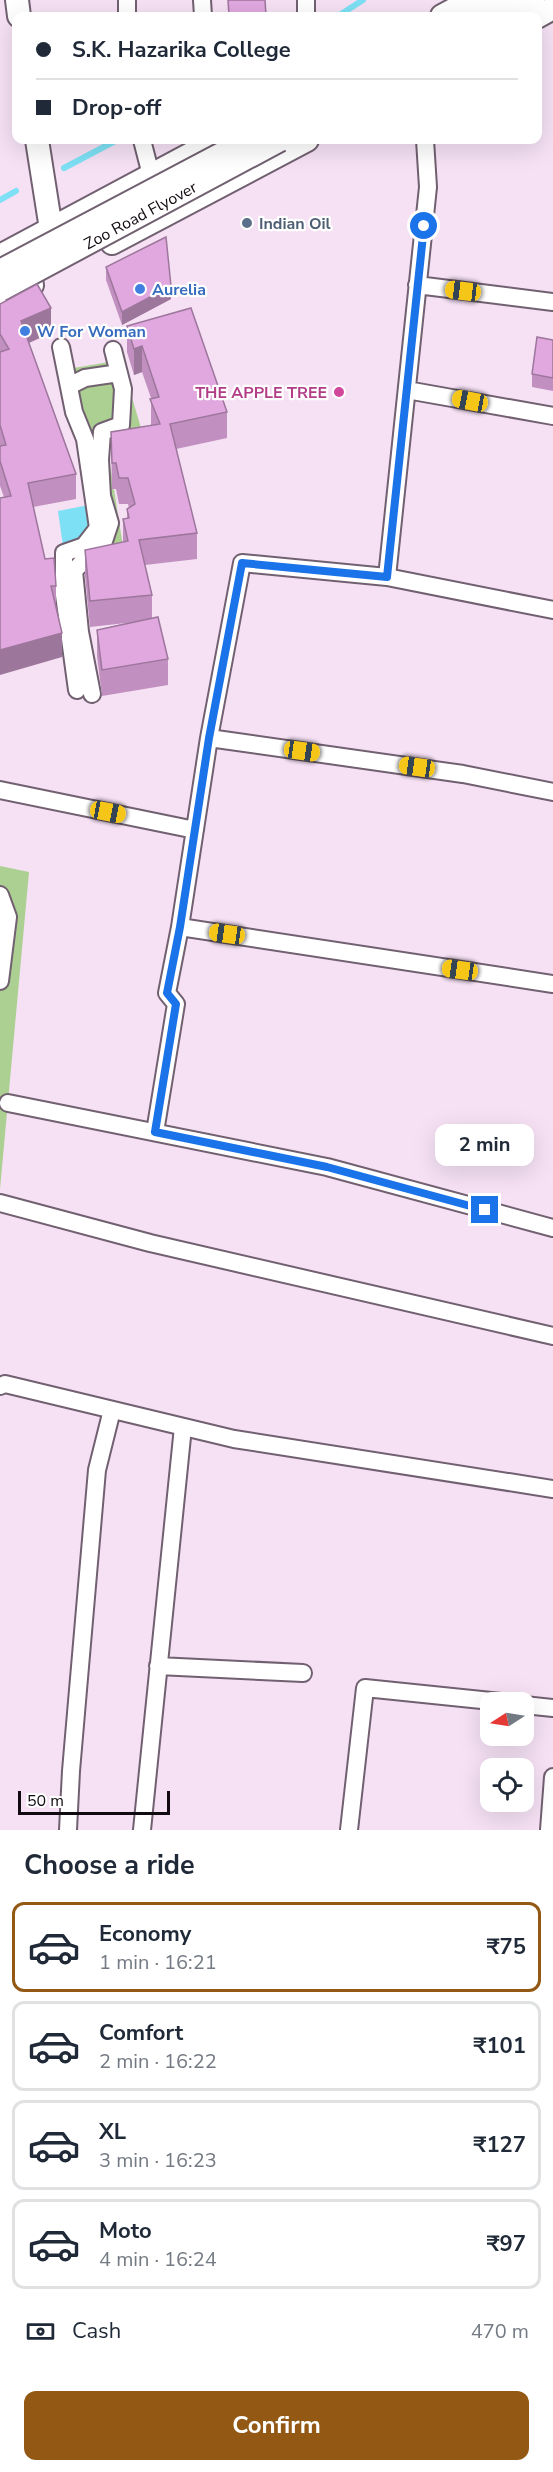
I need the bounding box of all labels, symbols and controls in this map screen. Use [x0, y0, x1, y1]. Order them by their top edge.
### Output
text: S.K. Hazarika College [72, 35, 291, 65]
text: Drop-off [72, 93, 161, 123]
street label: Zoo Road Flyover [80, 176, 201, 255]
route start [410, 212, 437, 239]
place label: Indian Oil [259, 213, 331, 235]
marker: Indian Oil [240, 216, 254, 230]
place label: Aurelia [152, 279, 206, 301]
car [444, 280, 482, 302]
marker: Aurelia [133, 282, 147, 296]
place label: W For Woman [37, 321, 146, 343]
marker: W For Woman [18, 324, 32, 338]
place label: THE APPLE TREE [195, 382, 327, 404]
marker: THE APPLE TREE [332, 385, 346, 399]
car [451, 389, 489, 413]
car [283, 740, 321, 762]
car [398, 756, 436, 778]
car [89, 800, 127, 824]
car [208, 923, 246, 945]
car [441, 959, 479, 981]
callout: 2 min [436, 1123, 534, 1165]
text: 2 min [459, 1131, 510, 1158]
route end [471, 1196, 498, 1223]
north arrow [480, 1692, 534, 1746]
map controls [480, 1692, 534, 1812]
button: locate [480, 1758, 534, 1812]
scale bar [18, 1788, 170, 1816]
text: 50 m [27, 1790, 64, 1812]
text: Choose a ride [24, 1847, 195, 1884]
text: Economy [99, 1919, 191, 1949]
icon: car [27, 1920, 81, 1974]
text: ₹75 [486, 1932, 526, 1962]
text: 1 min · 16:21 [99, 1949, 217, 1976]
text: Comfort [99, 2018, 183, 2048]
icon: car [27, 2019, 81, 2073]
text: ₹101 [473, 2031, 526, 2061]
text: 2 min · 16:22 [99, 2048, 217, 2075]
text: XL [99, 2117, 126, 2147]
icon: car [27, 2118, 81, 2172]
text: ₹127 [473, 2130, 526, 2160]
text: 3 min · 16:23 [99, 2147, 217, 2174]
text: Moto [99, 2216, 152, 2246]
icon: car [27, 2217, 81, 2271]
text: ₹97 [486, 2229, 526, 2259]
text: 4 min · 16:24 [99, 2246, 217, 2273]
icon: cash [24, 2315, 57, 2348]
text: Cash [72, 2316, 121, 2346]
text: 470 m [471, 2318, 529, 2345]
button: Confirm [24, 2391, 529, 2460]

